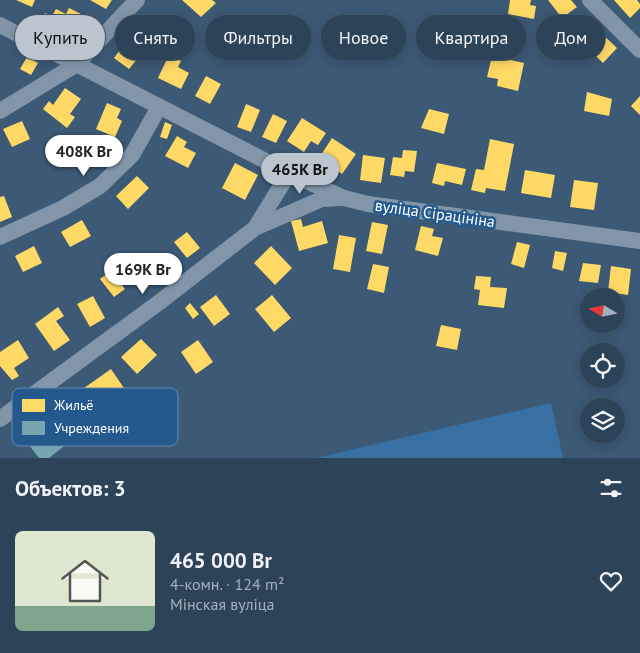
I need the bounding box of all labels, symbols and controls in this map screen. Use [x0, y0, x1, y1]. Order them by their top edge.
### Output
chip: Купить [15, 15, 105, 60]
chip: Снять [115, 15, 195, 60]
chip: Фильтры [205, 15, 311, 60]
chip: Новое [321, 15, 406, 60]
chip: Квартира [416, 15, 526, 60]
chip: Дом [536, 15, 605, 60]
pin: 408K Br [38, 134, 130, 177]
text: 408K Br [56, 141, 112, 161]
pin: 465K Br [254, 152, 346, 195]
text: 465K Br [272, 159, 328, 179]
street label: вуліца Сірацініна [374, 195, 496, 231]
pin: 169K Br [97, 252, 189, 295]
text: 169K Br [115, 259, 171, 279]
north arrow [580, 288, 625, 332]
map controls [580, 288, 625, 443]
button: locate [580, 343, 625, 388]
legend [12, 388, 178, 446]
text: Жильё [53, 396, 93, 414]
button: layers [580, 398, 625, 443]
text: Учреждения [54, 419, 129, 437]
icon: filters [597, 474, 625, 502]
text: Объектов: 3 [15, 475, 126, 502]
text: 465 000 Br [170, 547, 272, 574]
icon: home [55, 551, 115, 611]
icon: heart [597, 567, 625, 595]
text: 4-комн. · 124 m² [170, 574, 284, 594]
text: Мінская вуліца [170, 594, 275, 614]

